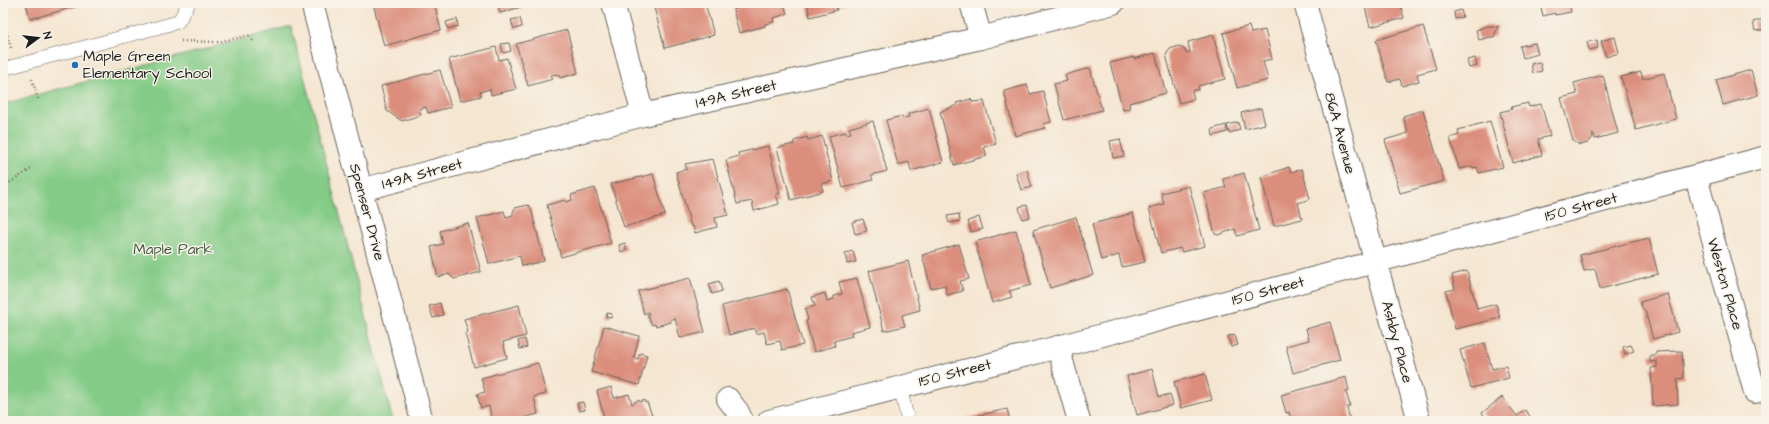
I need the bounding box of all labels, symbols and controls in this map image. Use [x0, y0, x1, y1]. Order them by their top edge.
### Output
north arrow [18, 18, 58, 58]
text: N [39, 30, 55, 41]
place label: Maple Green Elementary School [83, 46, 212, 85]
marker: Maple Green Elementary School [70, 60, 80, 70]
street label: 149A Street [693, 74, 779, 114]
street label: 86A Avenue [1319, 90, 1361, 176]
street label: 149A Street [379, 153, 465, 195]
street label: Spenser Drive [344, 161, 390, 263]
street label: 150 Street [1542, 187, 1620, 227]
street label: Weston Place [1702, 235, 1748, 333]
park label: Maple Park [133, 239, 213, 260]
street label: 150 Street [1229, 271, 1307, 311]
street label: Ashby Place [1375, 299, 1418, 386]
street label: 150 Street [916, 354, 994, 392]

